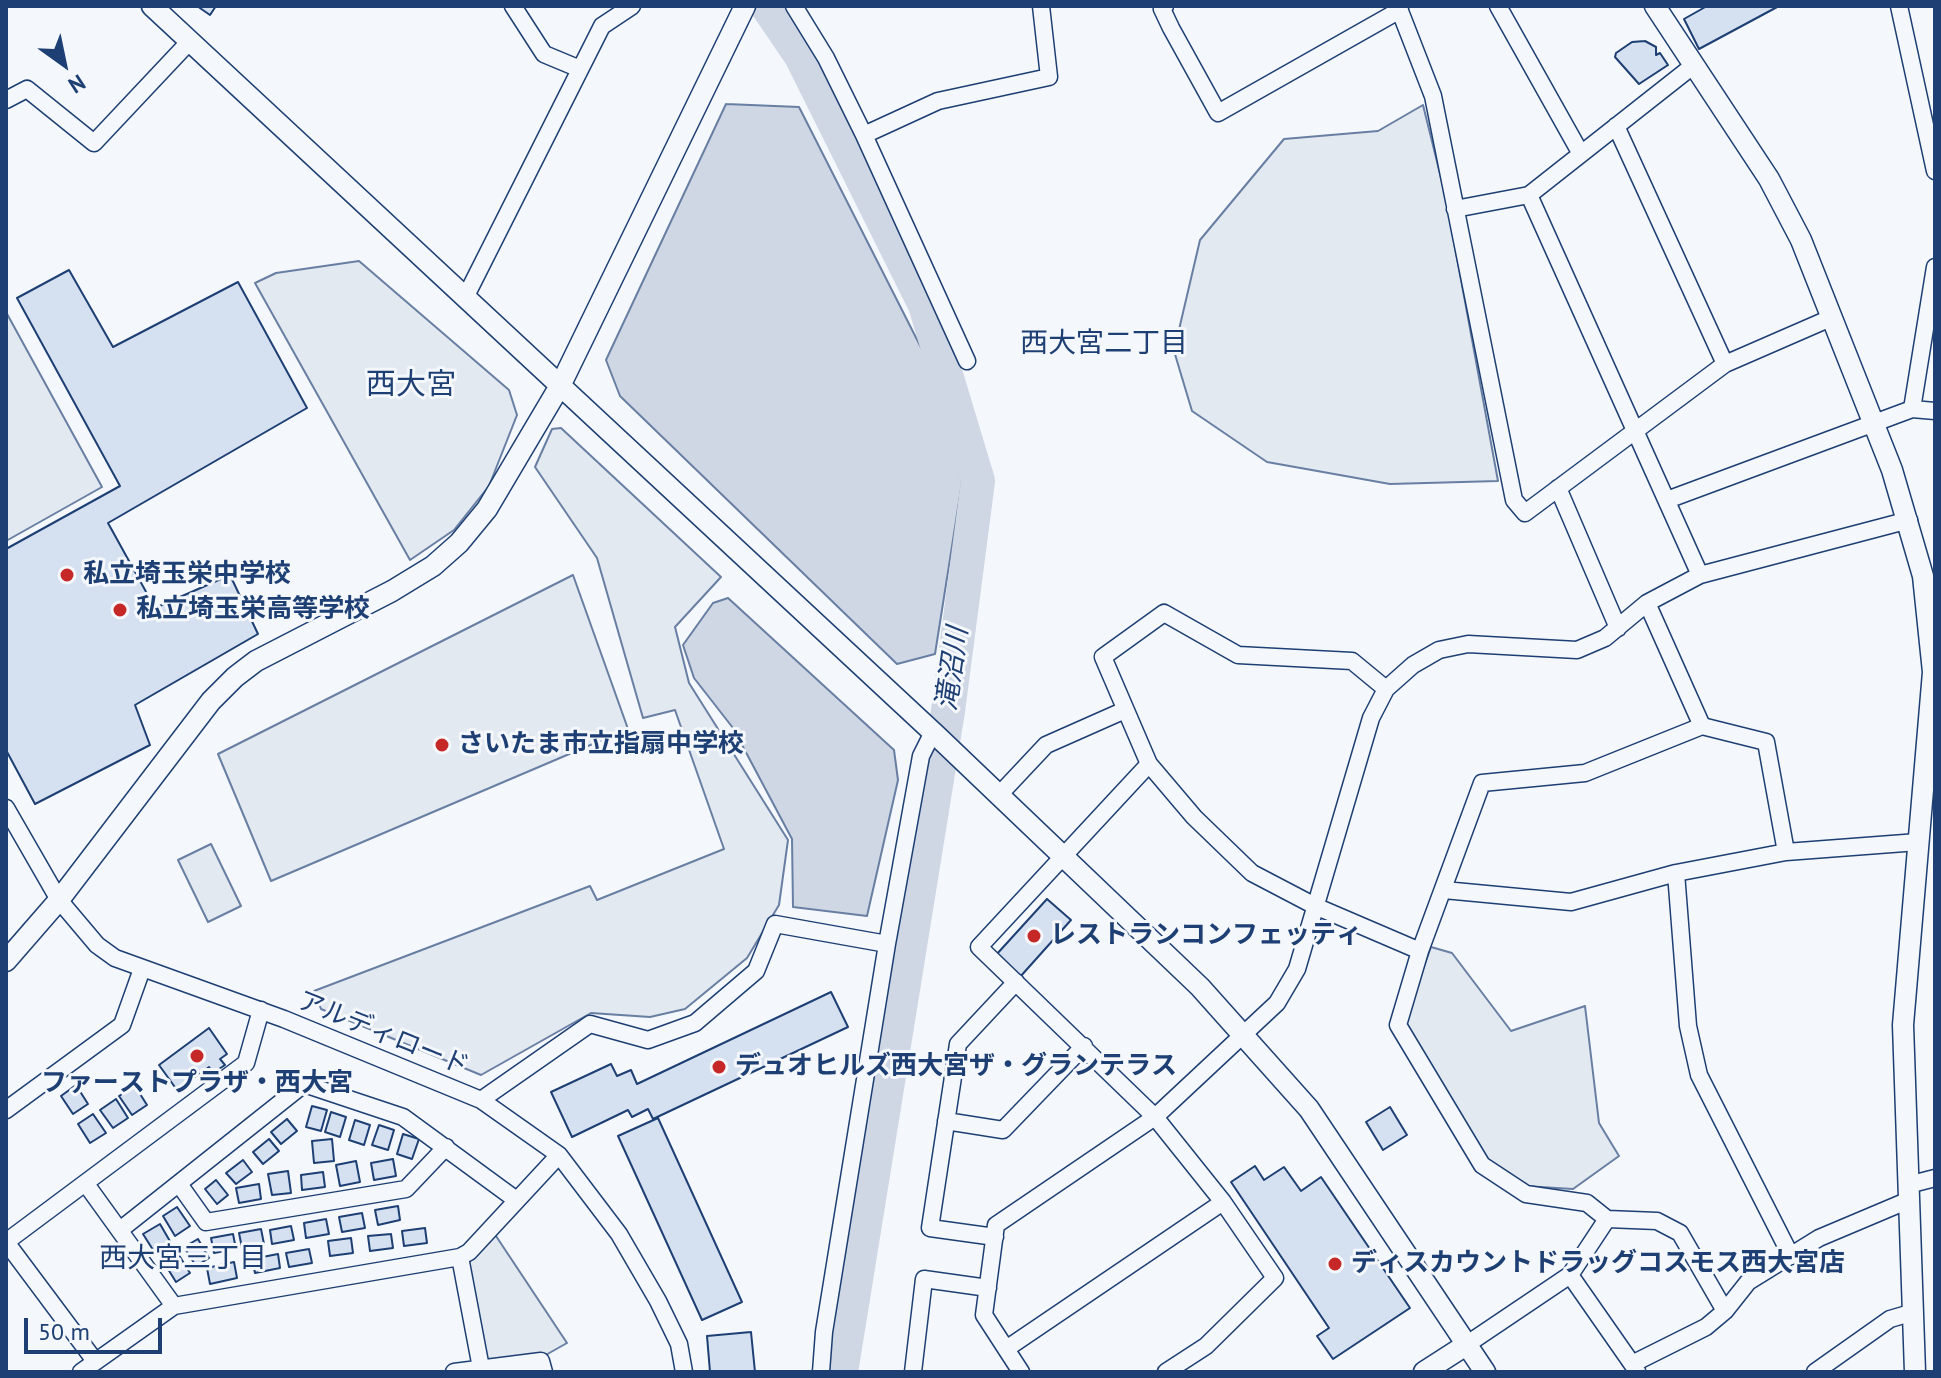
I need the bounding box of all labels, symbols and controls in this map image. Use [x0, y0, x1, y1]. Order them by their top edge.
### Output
north arrow [24, 24, 104, 104]
text: N [63, 68, 91, 100]
district label: 西大宮二丁目 [1020, 327, 1188, 361]
district label: 西大宮 [366, 367, 456, 403]
place label: 私立埼玉栄中学校 [83, 559, 291, 591]
marker: 私立埼玉栄中学校 [58, 566, 76, 584]
place label: 私立埼玉栄高等学校 [136, 594, 370, 626]
marker: 私立埼玉栄高等学校 [111, 601, 129, 619]
water label: 滝沼川 [931, 625, 975, 713]
place label: さいたま市立指扇中学校 [458, 729, 744, 761]
marker: さいたま市立指扇中学校 [433, 736, 451, 754]
place label: レストランコンフェッティ [1050, 920, 1362, 952]
marker: レストランコンフェッティ [1025, 927, 1043, 945]
street label: アルディロード [293, 985, 473, 1083]
marker: ファーストプラザ・西大宮 [188, 1047, 206, 1065]
place label: デュオヒルズ西大宮ザ・グランテラス [735, 1051, 1177, 1083]
marker: デュオヒルズ西大宮ザ・グランテラス [710, 1058, 728, 1076]
place label: ファーストプラザ・西大宮 [41, 1068, 353, 1100]
district label: 西大宮三丁目 [99, 1242, 267, 1276]
place label: ディスカウントドラッグコスモス西大宮店 [1351, 1248, 1845, 1280]
marker: ディスカウントドラッグコスモス西大宮店 [1326, 1255, 1344, 1273]
scale bar [28, 1302, 166, 1352]
text: 50 m [38, 1316, 90, 1347]

